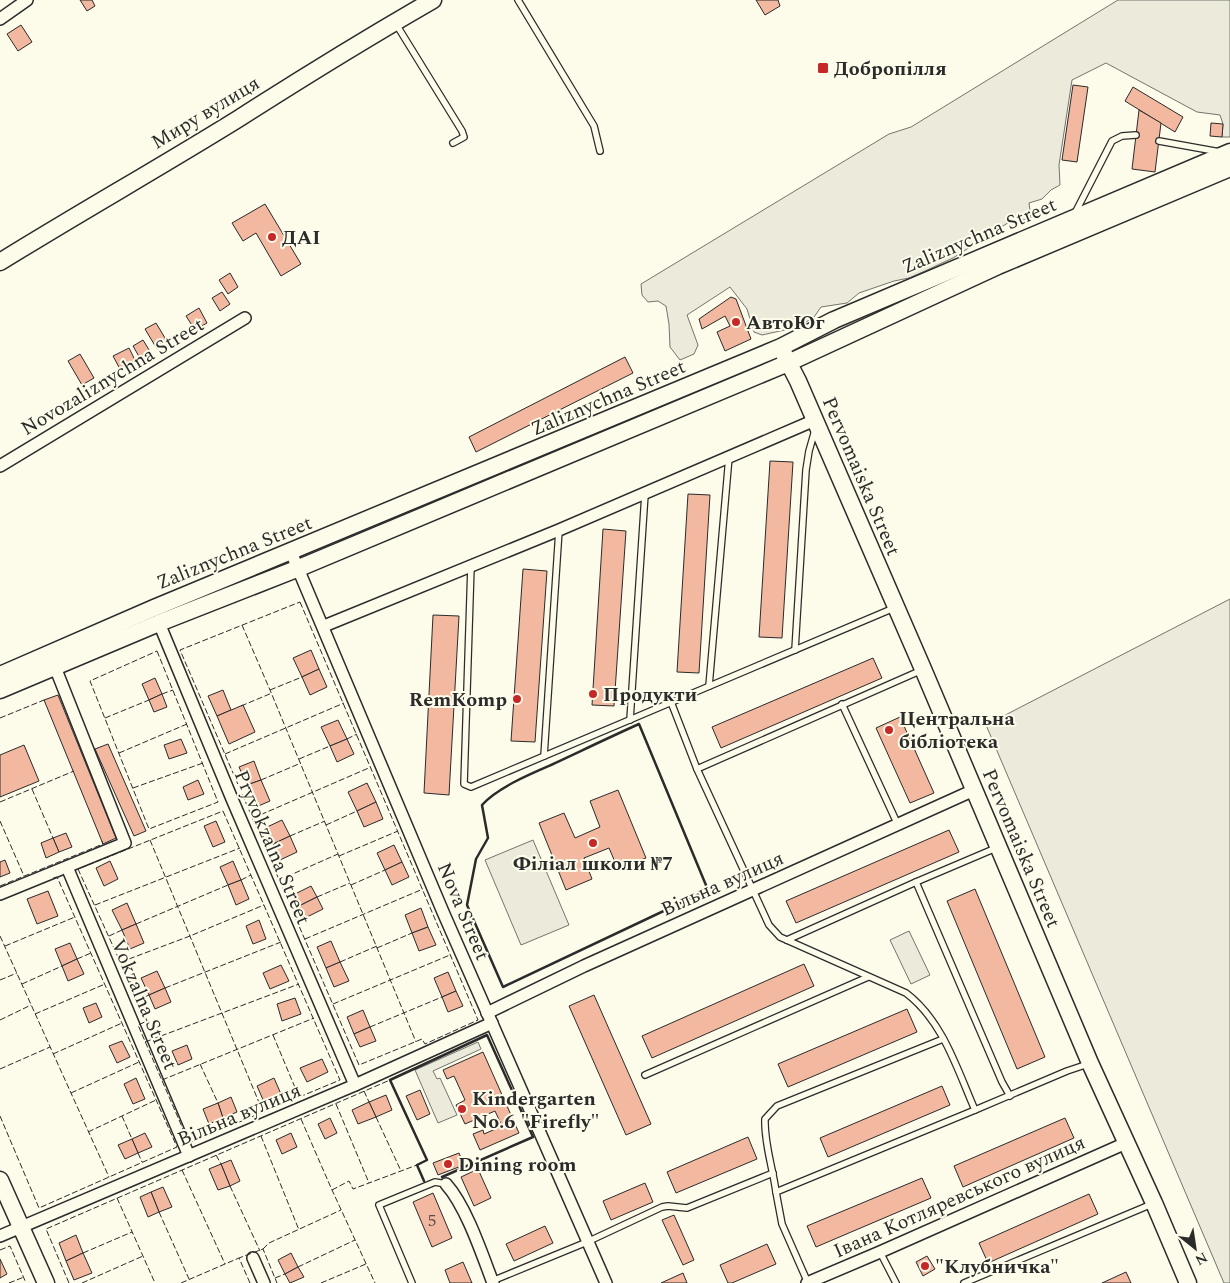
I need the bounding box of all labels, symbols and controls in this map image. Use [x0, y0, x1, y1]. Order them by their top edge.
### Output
place label: Добропілля [834, 54, 947, 84]
marker: Добропілля [816, 61, 830, 75]
street label: Миру вулиця [145, 69, 266, 157]
street label: Zaliznychna Street [897, 190, 1061, 282]
place label: ДАІ [282, 223, 320, 253]
marker: ДАІ [266, 231, 278, 243]
place label: АвтоЮг [746, 308, 825, 338]
street label: Novozaliznychna Street [15, 310, 210, 444]
marker: АвтоЮг [730, 316, 742, 328]
street label: Zaliznychna Street [526, 352, 690, 444]
street label: Pervomaiska Street [814, 392, 908, 561]
street label: Zaliznychna Street [152, 508, 317, 598]
place label: Продукти [603, 680, 698, 710]
place label: RemKomp [409, 685, 507, 715]
marker: Продукти [587, 688, 599, 700]
marker: RemKomp [511, 693, 523, 705]
place label: Центральна бібліотека [899, 704, 1015, 757]
marker: Центральна бібліотека [883, 724, 895, 736]
street label: Pervomaiska Street [974, 764, 1068, 933]
street label: Pryvokzalna Street [226, 765, 318, 929]
marker: Філіал школи №7 [587, 837, 599, 849]
street label: Вільна вулиця [656, 843, 789, 924]
place label: Філіал школи №7 [513, 849, 673, 879]
street label: Nova Street [429, 858, 497, 965]
street label: Vokzalna Street [103, 934, 185, 1074]
street label: Вільна вулиця [173, 1075, 306, 1154]
place label: Kindergarten No.6 "Firefly" [472, 1084, 600, 1137]
marker: Kindergarten No.6 "Firefly" [456, 1103, 468, 1115]
street label: Івана Котляревського вулиця [829, 1128, 1090, 1266]
place label: Dining room [458, 1150, 577, 1180]
marker: Dining room [442, 1158, 454, 1170]
house number: 5 [428, 1207, 437, 1234]
north arrow [1170, 1223, 1220, 1273]
text: N [1191, 1247, 1211, 1271]
place label: "Клубничка" [935, 1252, 1059, 1282]
marker: "Клубничка" [919, 1260, 931, 1272]

